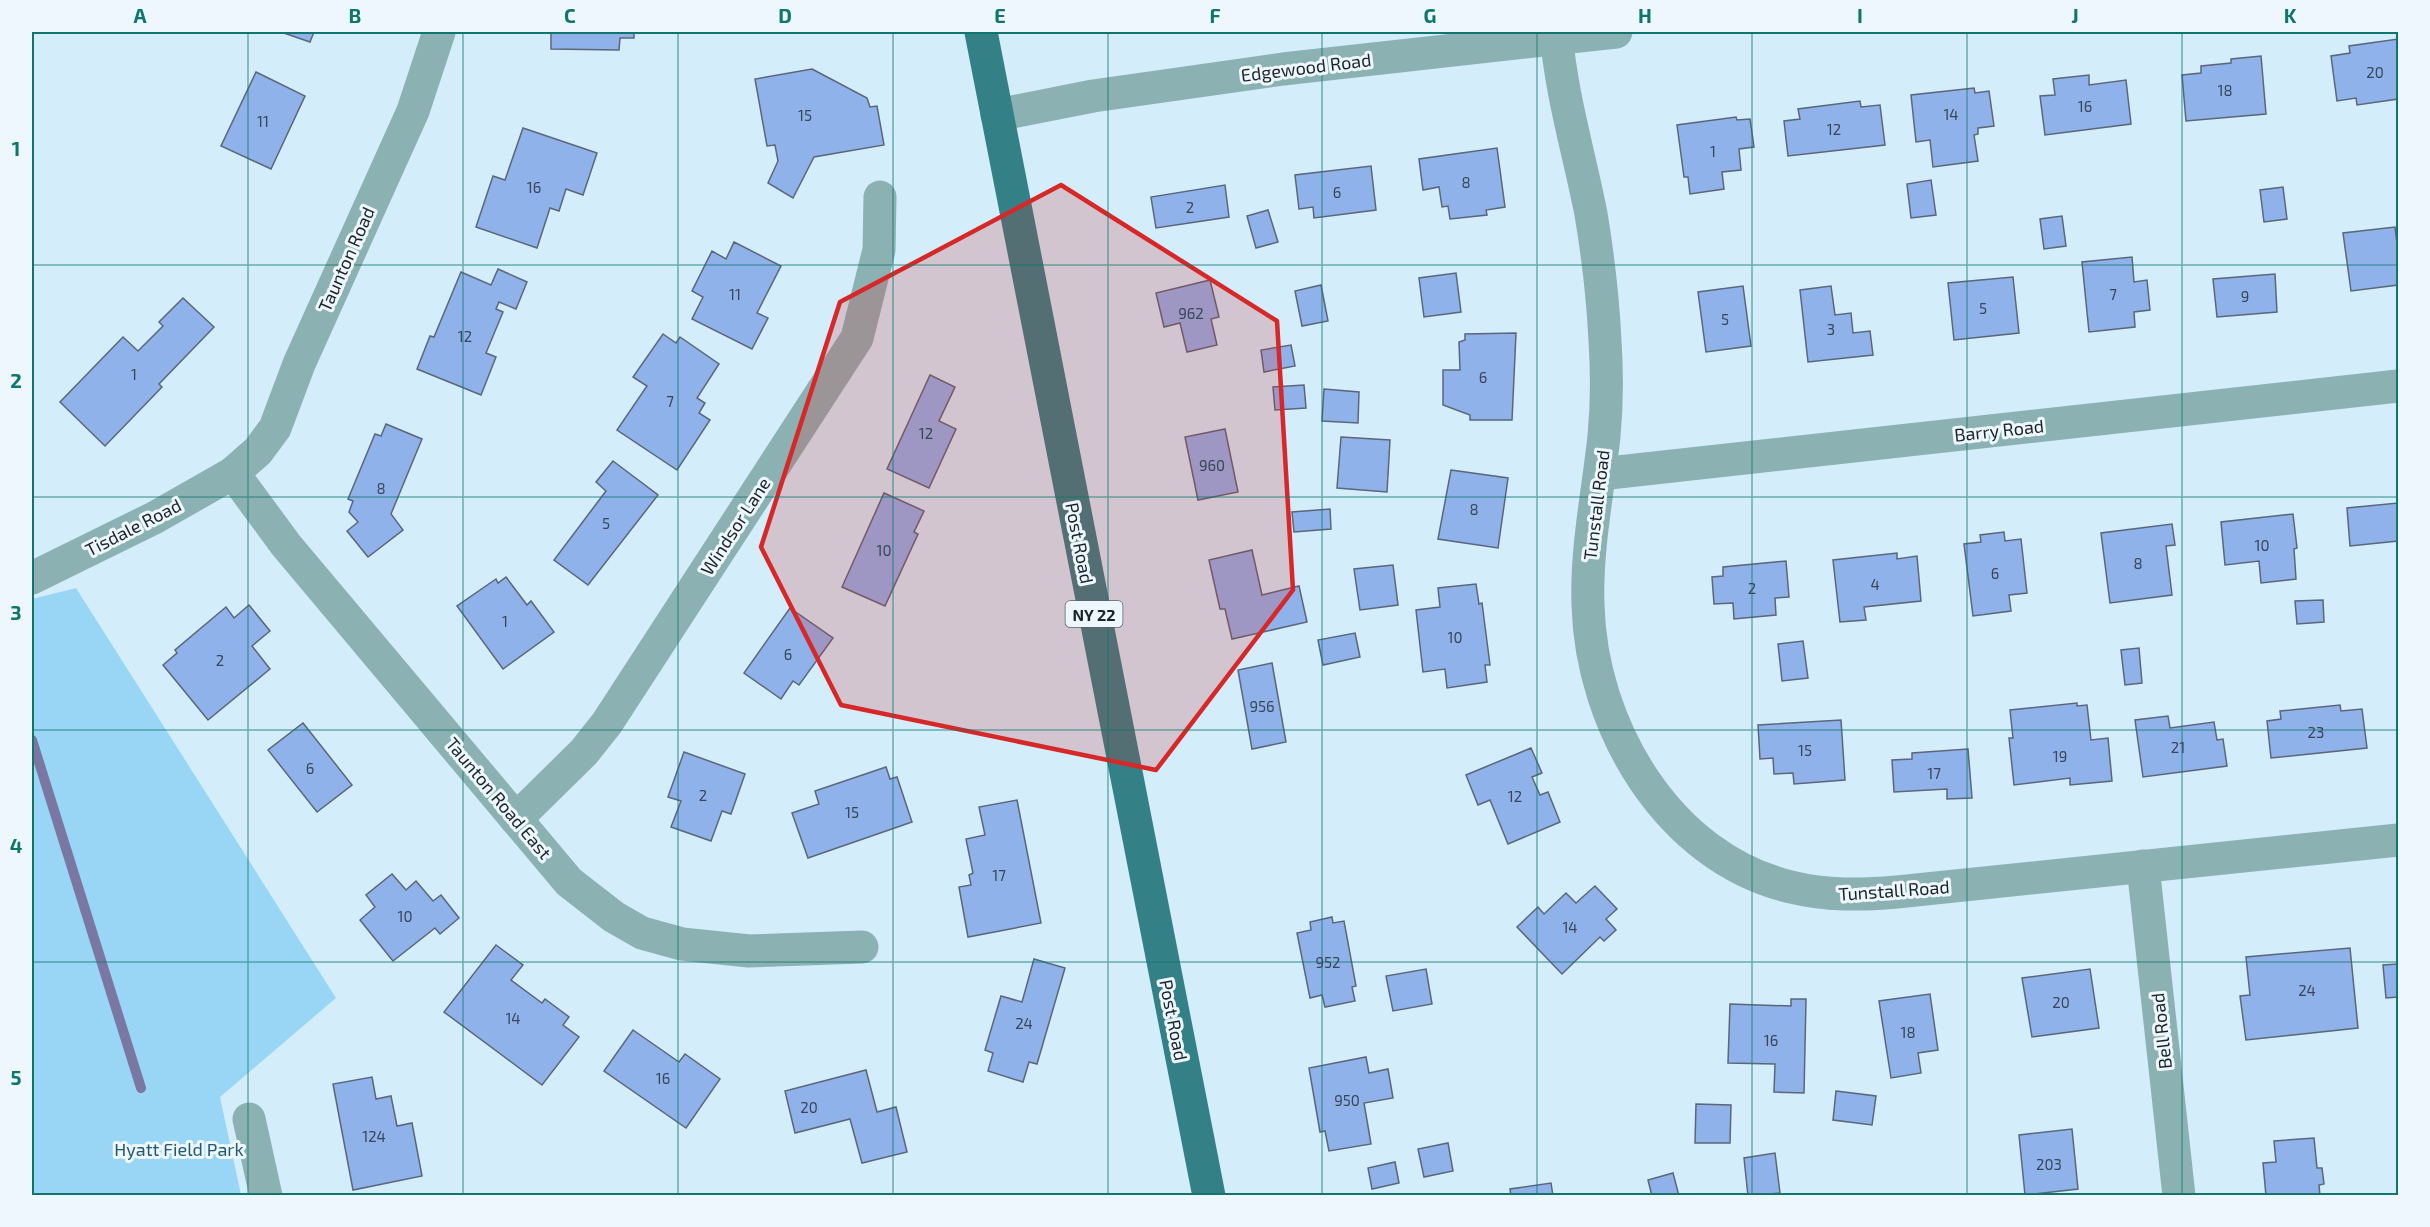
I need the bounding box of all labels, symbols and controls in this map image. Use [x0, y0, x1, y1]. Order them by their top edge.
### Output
text: A [133, 3, 147, 27]
text: B [349, 3, 361, 27]
text: C [564, 3, 576, 27]
text: D [778, 3, 792, 27]
text: E [994, 3, 1006, 27]
text: F [1209, 3, 1221, 27]
text: G [1424, 3, 1436, 27]
text: H [1638, 3, 1652, 27]
text: I [1857, 3, 1863, 27]
text: J [2071, 3, 2079, 27]
text: K [2284, 3, 2297, 27]
street label: Edgewood Road [1240, 48, 1372, 86]
house number: 20 [2366, 63, 2384, 81]
house number: 18 [2217, 81, 2233, 99]
house number: 16 [2078, 97, 2092, 115]
house number: 14 [1943, 105, 1959, 123]
house number: 15 [798, 106, 812, 124]
house number: 11 [257, 112, 269, 130]
house number: 12 [1827, 120, 1841, 138]
text: 1 [12, 136, 20, 160]
house number: 1 [1710, 142, 1716, 160]
house number: 8 [1461, 173, 1471, 191]
house number: 16 [527, 178, 541, 196]
house number: 6 [1333, 183, 1341, 201]
house number: 2 [1186, 198, 1194, 216]
street label: Taunton Road [313, 203, 379, 315]
house number: 11 [729, 285, 741, 303]
house number: 7 [2109, 285, 2117, 303]
house number: 9 [2241, 287, 2249, 305]
house number: 5 [1979, 299, 1987, 317]
house number: 962 [1178, 304, 1204, 322]
house number: 5 [1721, 310, 1729, 328]
house number: 3 [1827, 320, 1835, 338]
house number: 12 [458, 327, 472, 345]
house number: 1 [131, 365, 137, 383]
text: 2 [10, 368, 22, 392]
house number: 6 [1479, 368, 1487, 386]
house number: 7 [666, 392, 674, 410]
street label: Barry Road [1953, 414, 2045, 446]
house number: 12 [919, 424, 933, 442]
street label: Tunstall Road [1578, 448, 1614, 562]
house number: 960 [1199, 456, 1225, 474]
street label: Windsor Lane [695, 473, 775, 579]
house number: 8 [376, 479, 386, 497]
street label: Tisdale Road [81, 493, 185, 561]
house number: 8 [1469, 500, 1479, 518]
street label: Post Road [1061, 501, 1099, 585]
house number: 5 [602, 514, 610, 532]
house number: 10 [2254, 536, 2270, 554]
house number: 10 [876, 541, 892, 559]
house number: 8 [2133, 554, 2143, 572]
house number: 6 [1991, 564, 1999, 582]
house number: 4 [1870, 575, 1880, 593]
house number: 2 [1748, 579, 1756, 597]
text: 3 [10, 600, 22, 624]
road number: NY 22 [1066, 601, 1122, 627]
house number: 1 [502, 612, 508, 630]
house number: 10 [1447, 628, 1463, 646]
house number: 6 [784, 645, 792, 663]
house number: 2 [216, 651, 224, 669]
house number: 956 [1249, 697, 1275, 715]
house number: 23 [2308, 723, 2324, 741]
street label: Taunton Road East [442, 733, 556, 864]
house number: 21 [2171, 738, 2185, 756]
house number: 15 [1798, 741, 1812, 759]
house number: 19 [2053, 747, 2067, 765]
house number: 6 [306, 759, 314, 777]
house number: 17 [1927, 764, 1941, 782]
house number: 2 [699, 786, 707, 804]
house number: 12 [1508, 787, 1522, 805]
house number: 15 [845, 803, 859, 821]
text: 4 [10, 833, 23, 857]
house number: 17 [992, 866, 1006, 884]
street label: Tunstall Road [1838, 875, 1950, 905]
house number: 10 [397, 907, 413, 925]
house number: 14 [1562, 918, 1578, 936]
house number: 952 [1315, 953, 1341, 971]
street label: Post Road [1155, 978, 1193, 1062]
house number: 24 [2298, 981, 2316, 999]
street label: Bell Road [2146, 992, 2176, 1070]
house number: 20 [2052, 993, 2070, 1011]
house number: 14 [505, 1009, 521, 1027]
house number: 24 [1015, 1014, 1033, 1032]
house number: 18 [1900, 1023, 1916, 1041]
house number: 16 [1764, 1031, 1778, 1049]
text: 5 [10, 1065, 22, 1089]
house number: 16 [656, 1069, 670, 1087]
house number: 950 [1334, 1091, 1360, 1109]
house number: 20 [800, 1098, 818, 1116]
house number: 124 [362, 1127, 386, 1145]
park label: Hyatt Field Park [114, 1138, 244, 1160]
house number: 203 [2036, 1155, 2062, 1173]

